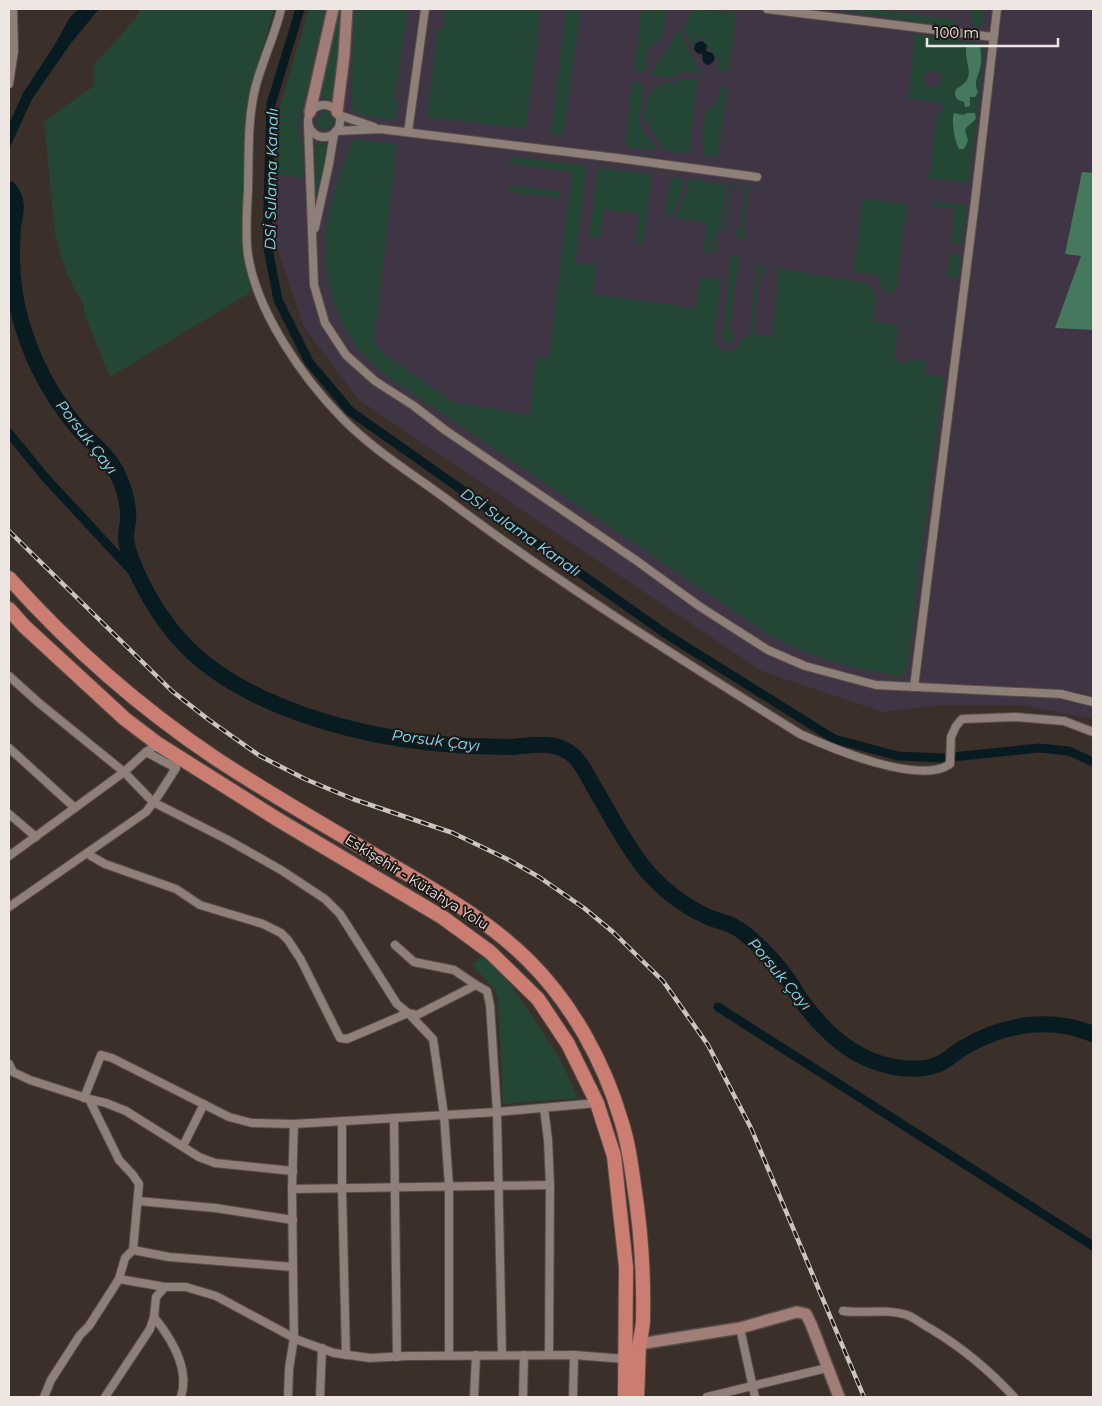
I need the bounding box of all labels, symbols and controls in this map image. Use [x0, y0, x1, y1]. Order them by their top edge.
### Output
scale bar [927, 15, 1058, 47]
text: 100 m [934, 23, 979, 42]
water label: DSİ Sulama Kanalı [260, 108, 282, 250]
water label: Porsuk Çayı [52, 396, 122, 478]
water label: DSİ Sulama Kanalı [457, 483, 585, 581]
water label: Porsuk Çayı [391, 725, 481, 755]
street label: Eskişehir - Kütahya Yolu [342, 830, 492, 934]
water label: Porsuk Çayı [744, 934, 816, 1014]

